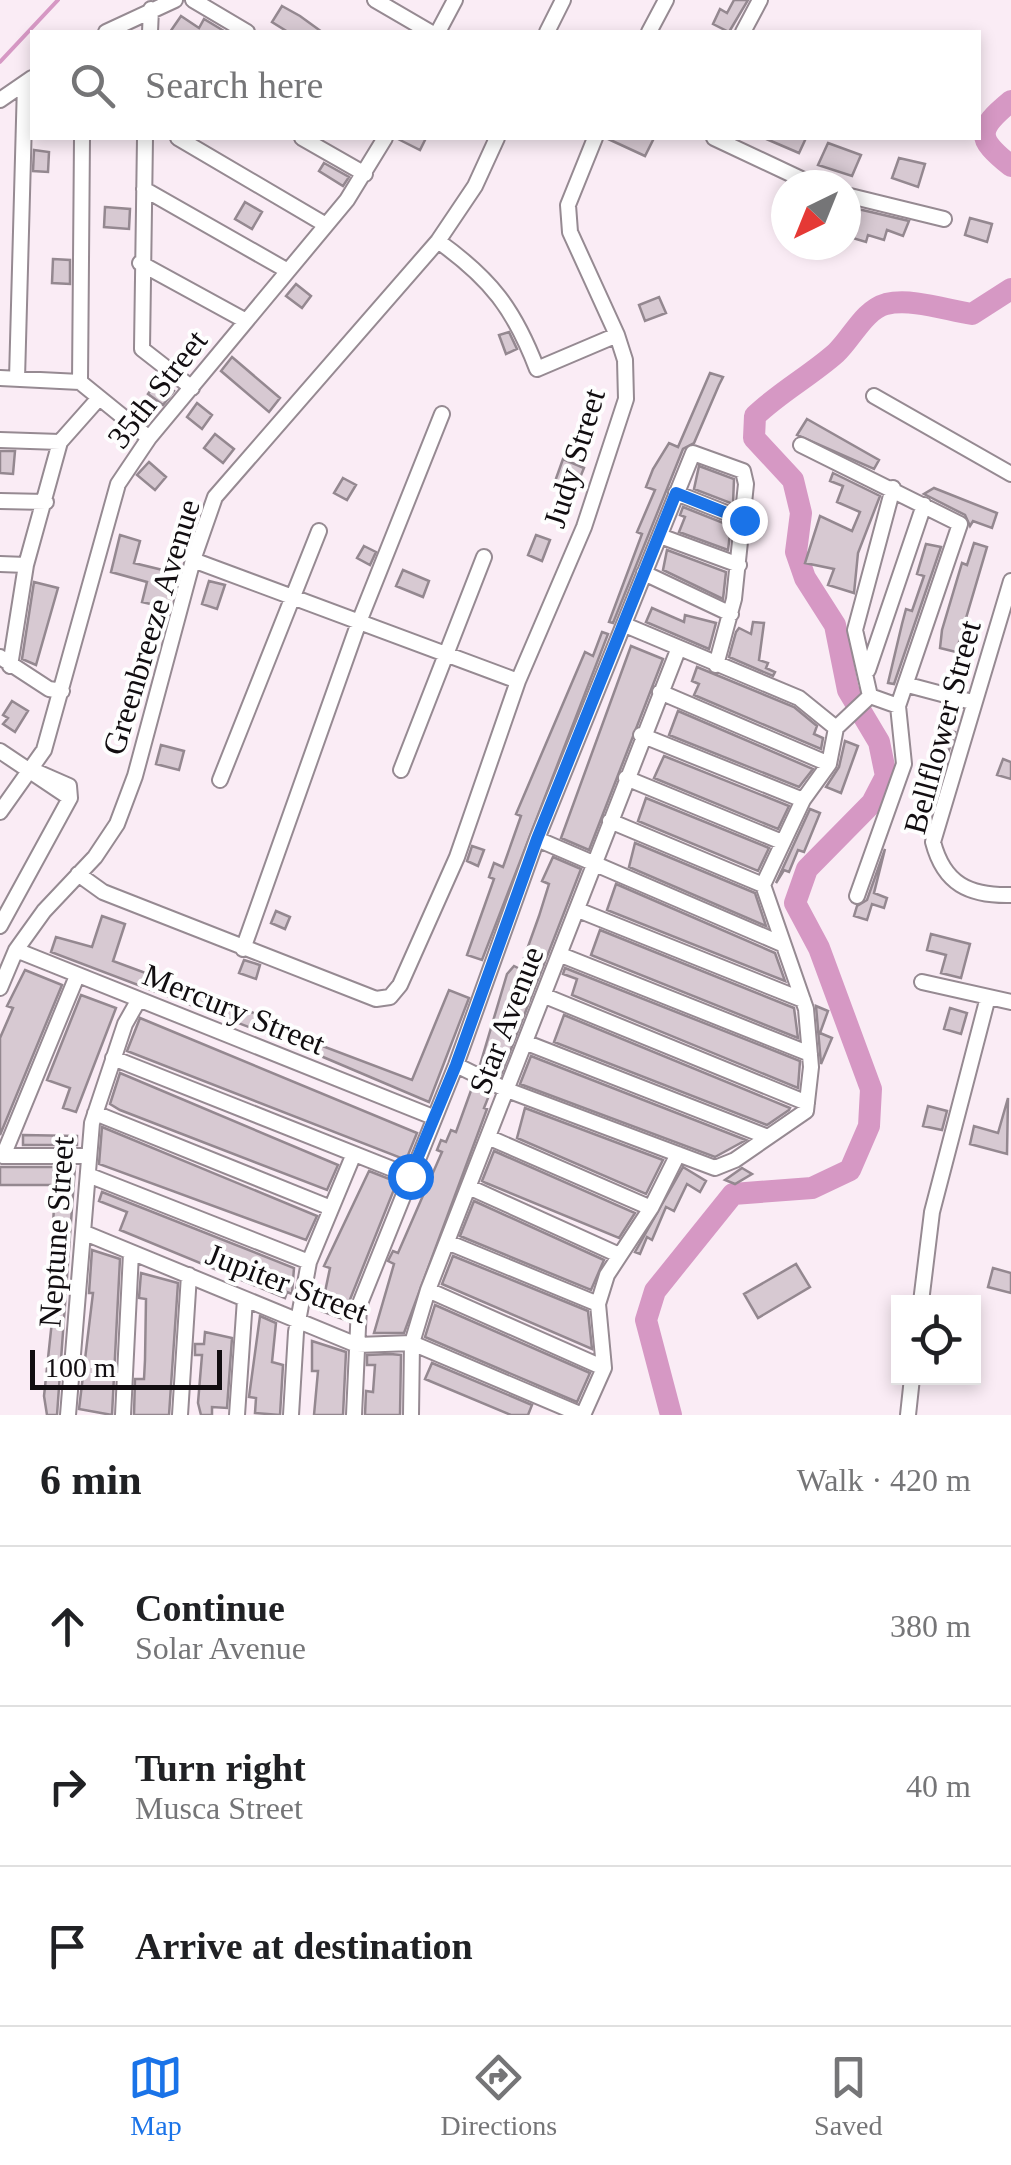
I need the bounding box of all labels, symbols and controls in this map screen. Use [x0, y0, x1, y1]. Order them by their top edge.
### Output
search box [30, 30, 981, 140]
icon: search [65, 58, 120, 113]
text: Search here [145, 64, 323, 106]
north arrow [771, 170, 861, 260]
street label: 35th Street [100, 323, 214, 455]
street label: Judy Street [536, 384, 612, 532]
street label: Greenbreeze Avenue [95, 495, 207, 759]
route end [722, 498, 768, 544]
street label: Bellflower Street [896, 616, 988, 838]
street label: Star Avenue [461, 941, 551, 1099]
street label: Mercury Street [138, 956, 330, 1062]
street label: Neptune Street [31, 1135, 81, 1329]
route start [388, 1154, 434, 1200]
street label: Jupiter Street [201, 1236, 373, 1330]
map controls [891, 1295, 981, 1385]
button: locate [891, 1295, 981, 1385]
scale bar [30, 1345, 222, 1390]
text: 100 m [45, 1352, 116, 1383]
text: 6 min [40, 1457, 142, 1503]
text: Walk · 420 m [797, 1462, 971, 1498]
text: Continue [135, 1587, 285, 1629]
icon: ahead [40, 1599, 95, 1654]
text: 380 m [890, 1608, 971, 1644]
text: Solar Avenue [135, 1630, 306, 1666]
text: Turn right [135, 1747, 306, 1789]
icon: right [40, 1759, 95, 1814]
text: 40 m [906, 1768, 971, 1804]
text: Musca Street [135, 1790, 303, 1826]
icon: arrive [40, 1919, 95, 1974]
text: Arrive at destination [135, 1925, 473, 1967]
tab: Map [128, 2050, 183, 2142]
tab: Directions [440, 2050, 557, 2142]
tab: Saved [814, 2050, 883, 2142]

